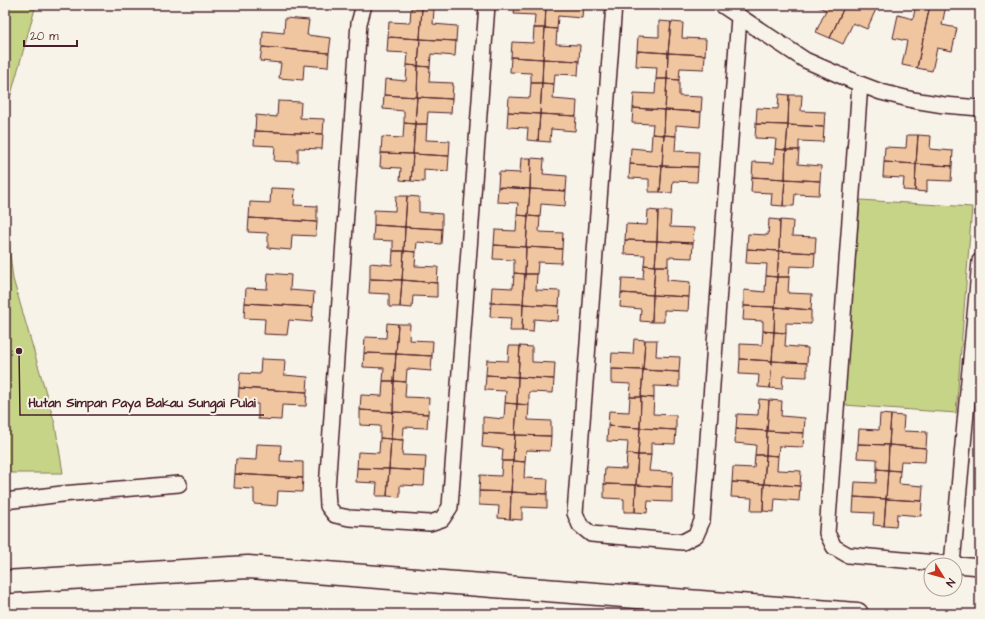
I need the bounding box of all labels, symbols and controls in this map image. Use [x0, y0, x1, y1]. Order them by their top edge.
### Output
scale bar [24, 22, 77, 48]
text: 20 m [30, 28, 59, 45]
callout: Hutan Simpan Paya Bakau Sungai Pulai [20, 390, 264, 415]
text: Hutan Simpan Paya Bakau Sungai Pulai [28, 394, 257, 414]
north arrow [923, 557, 963, 597]
text: N [942, 575, 959, 590]

